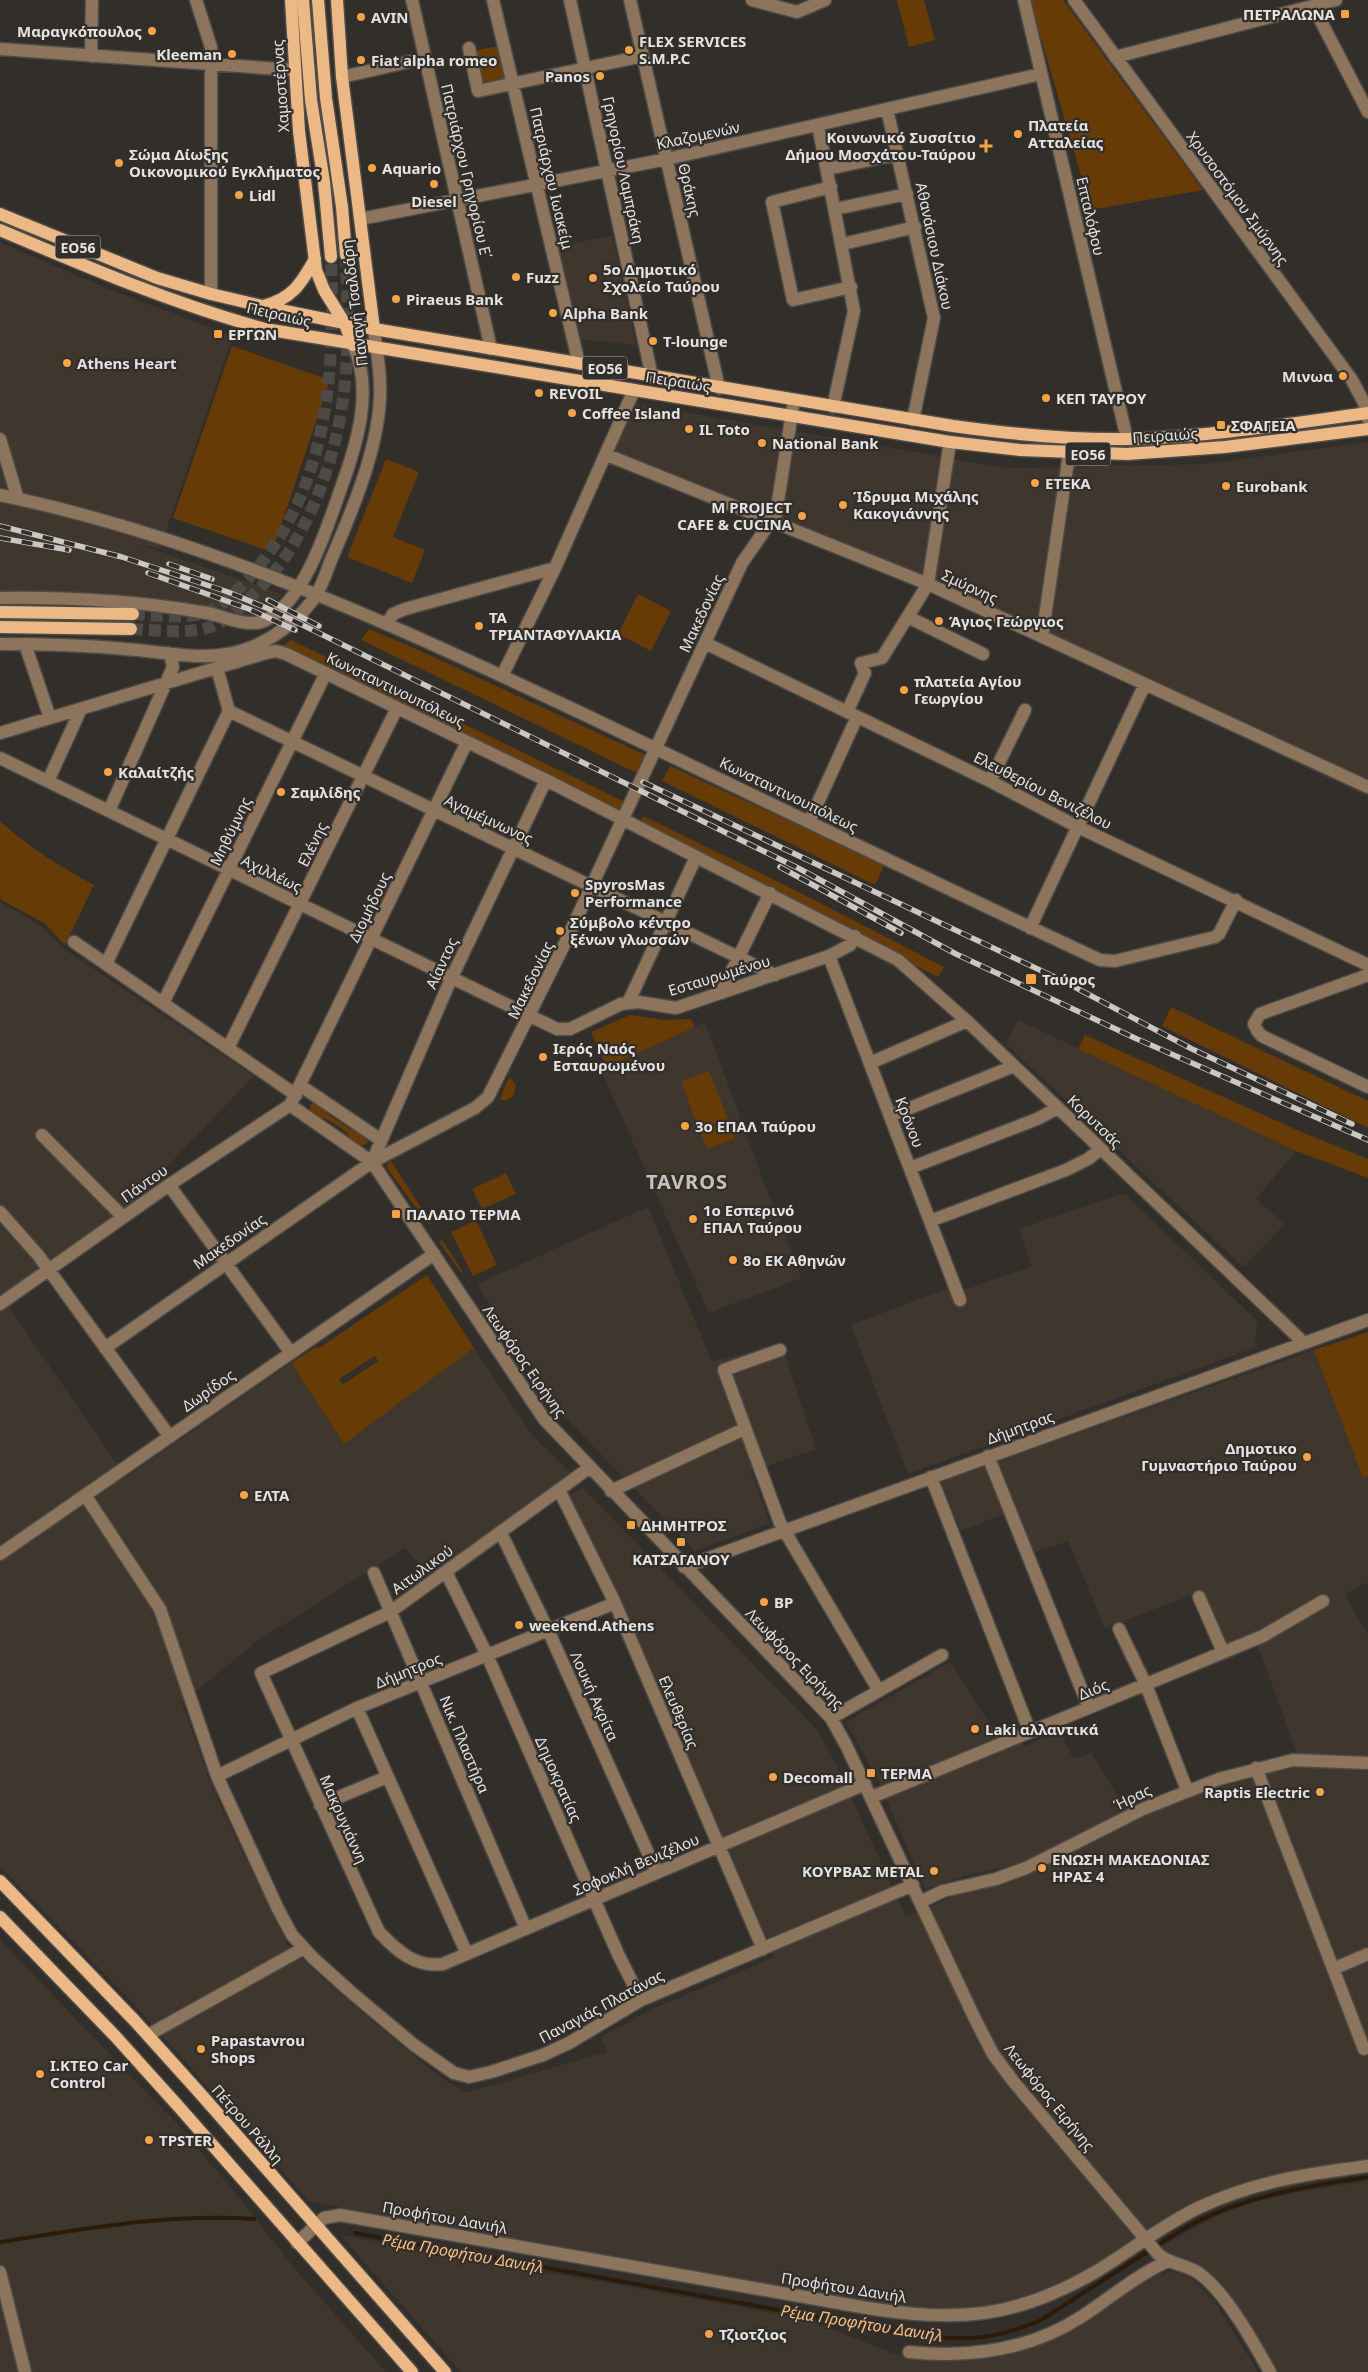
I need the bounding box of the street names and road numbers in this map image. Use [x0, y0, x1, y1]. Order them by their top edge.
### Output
street label: Χαμοστέρνας [267, 39, 293, 133]
street label: Πατριάρχου Γρηγορίου Ε΄ [437, 82, 497, 260]
street label: Γρηγορίου Λαμπράκη [599, 95, 649, 245]
street label: Πατριάρχου Ιωακείμ [526, 105, 578, 252]
street label: Κλαζομενών [654, 116, 742, 154]
street label: Χρυσοστόμου Σμύρνης [1183, 127, 1293, 269]
street label: Θράκης [674, 161, 706, 219]
street label: Επταλόφου [1072, 175, 1110, 257]
street label: Αθανάσιου Διάκου [912, 180, 958, 312]
road number: ΕΟ56 [56, 236, 100, 258]
street label: Παναγή Τσαλδάρη [336, 239, 372, 367]
street label: Πειραιώς [245, 297, 313, 331]
road number: ΕΟ56 [582, 356, 628, 379]
street label: Πειραιώς [644, 366, 712, 396]
street label: Πειραιώς [1132, 423, 1198, 447]
road number: ΕΟ56 [1066, 442, 1110, 466]
street label: Σμύρνης [939, 564, 1001, 608]
street label: Μακεδονίας [674, 571, 728, 655]
street label: Κωνσταντινουπόλεως [323, 647, 469, 731]
street label: Ελευθερίου Βενιζέλου [971, 747, 1115, 833]
street label: Κωνσταντινουπόλεως [716, 752, 862, 836]
street label: Αγαμέμνωνος [442, 790, 536, 848]
street label: Μηθύμνης [205, 793, 255, 869]
street label: Ελένης [293, 818, 331, 870]
street label: Αχιλλέως [238, 850, 306, 896]
street label: Διομήδους [343, 868, 395, 946]
street label: Αίαντος [420, 934, 462, 992]
street label: Μακεδονίας [503, 938, 557, 1022]
street label: Εσταυρωμένου [666, 950, 772, 1000]
street label: Κορυτσάς [1063, 1090, 1127, 1152]
street label: Κρόνου [891, 1094, 929, 1150]
street label: Πάντου [117, 1160, 171, 1206]
street label: Μακεδονίας [189, 1209, 269, 1273]
street label: Λεωφόρος Ειρήνης [479, 1301, 571, 1421]
street label: Δωρίδος [178, 1364, 238, 1416]
street label: Δήμητρας [984, 1406, 1056, 1448]
street label: Αιτωλικού [387, 1540, 457, 1598]
street label: Λεωφόρος Ειρήνης [742, 1603, 848, 1713]
street label: Δήμητρος [372, 1648, 444, 1692]
street label: Λουκή Ακρίτα [566, 1648, 624, 1744]
street label: Ελευθερίας [655, 1672, 703, 1752]
street label: Διός [1075, 1674, 1111, 1704]
street label: Νικ. Πλαστήρα [435, 1692, 495, 1796]
street label: Δημοκρατίας [531, 1733, 587, 1825]
street label: Μακρυγιάννη [316, 1772, 372, 1866]
street label: Ήρας [1110, 1779, 1154, 1815]
street label: Σοφοκλή Βενιζέλου [570, 1828, 702, 1900]
street label: Παναγιάς Πλατάνας [535, 1965, 667, 2047]
street label: Λεωφόρος Ειρήνης [1000, 2039, 1100, 2155]
street label: Πέτρου Ράλλη [208, 2080, 288, 2168]
street label: Προφήτου Δανιήλ [381, 2196, 509, 2238]
street label: Προφήτου Δανιήλ [780, 2267, 908, 2307]

